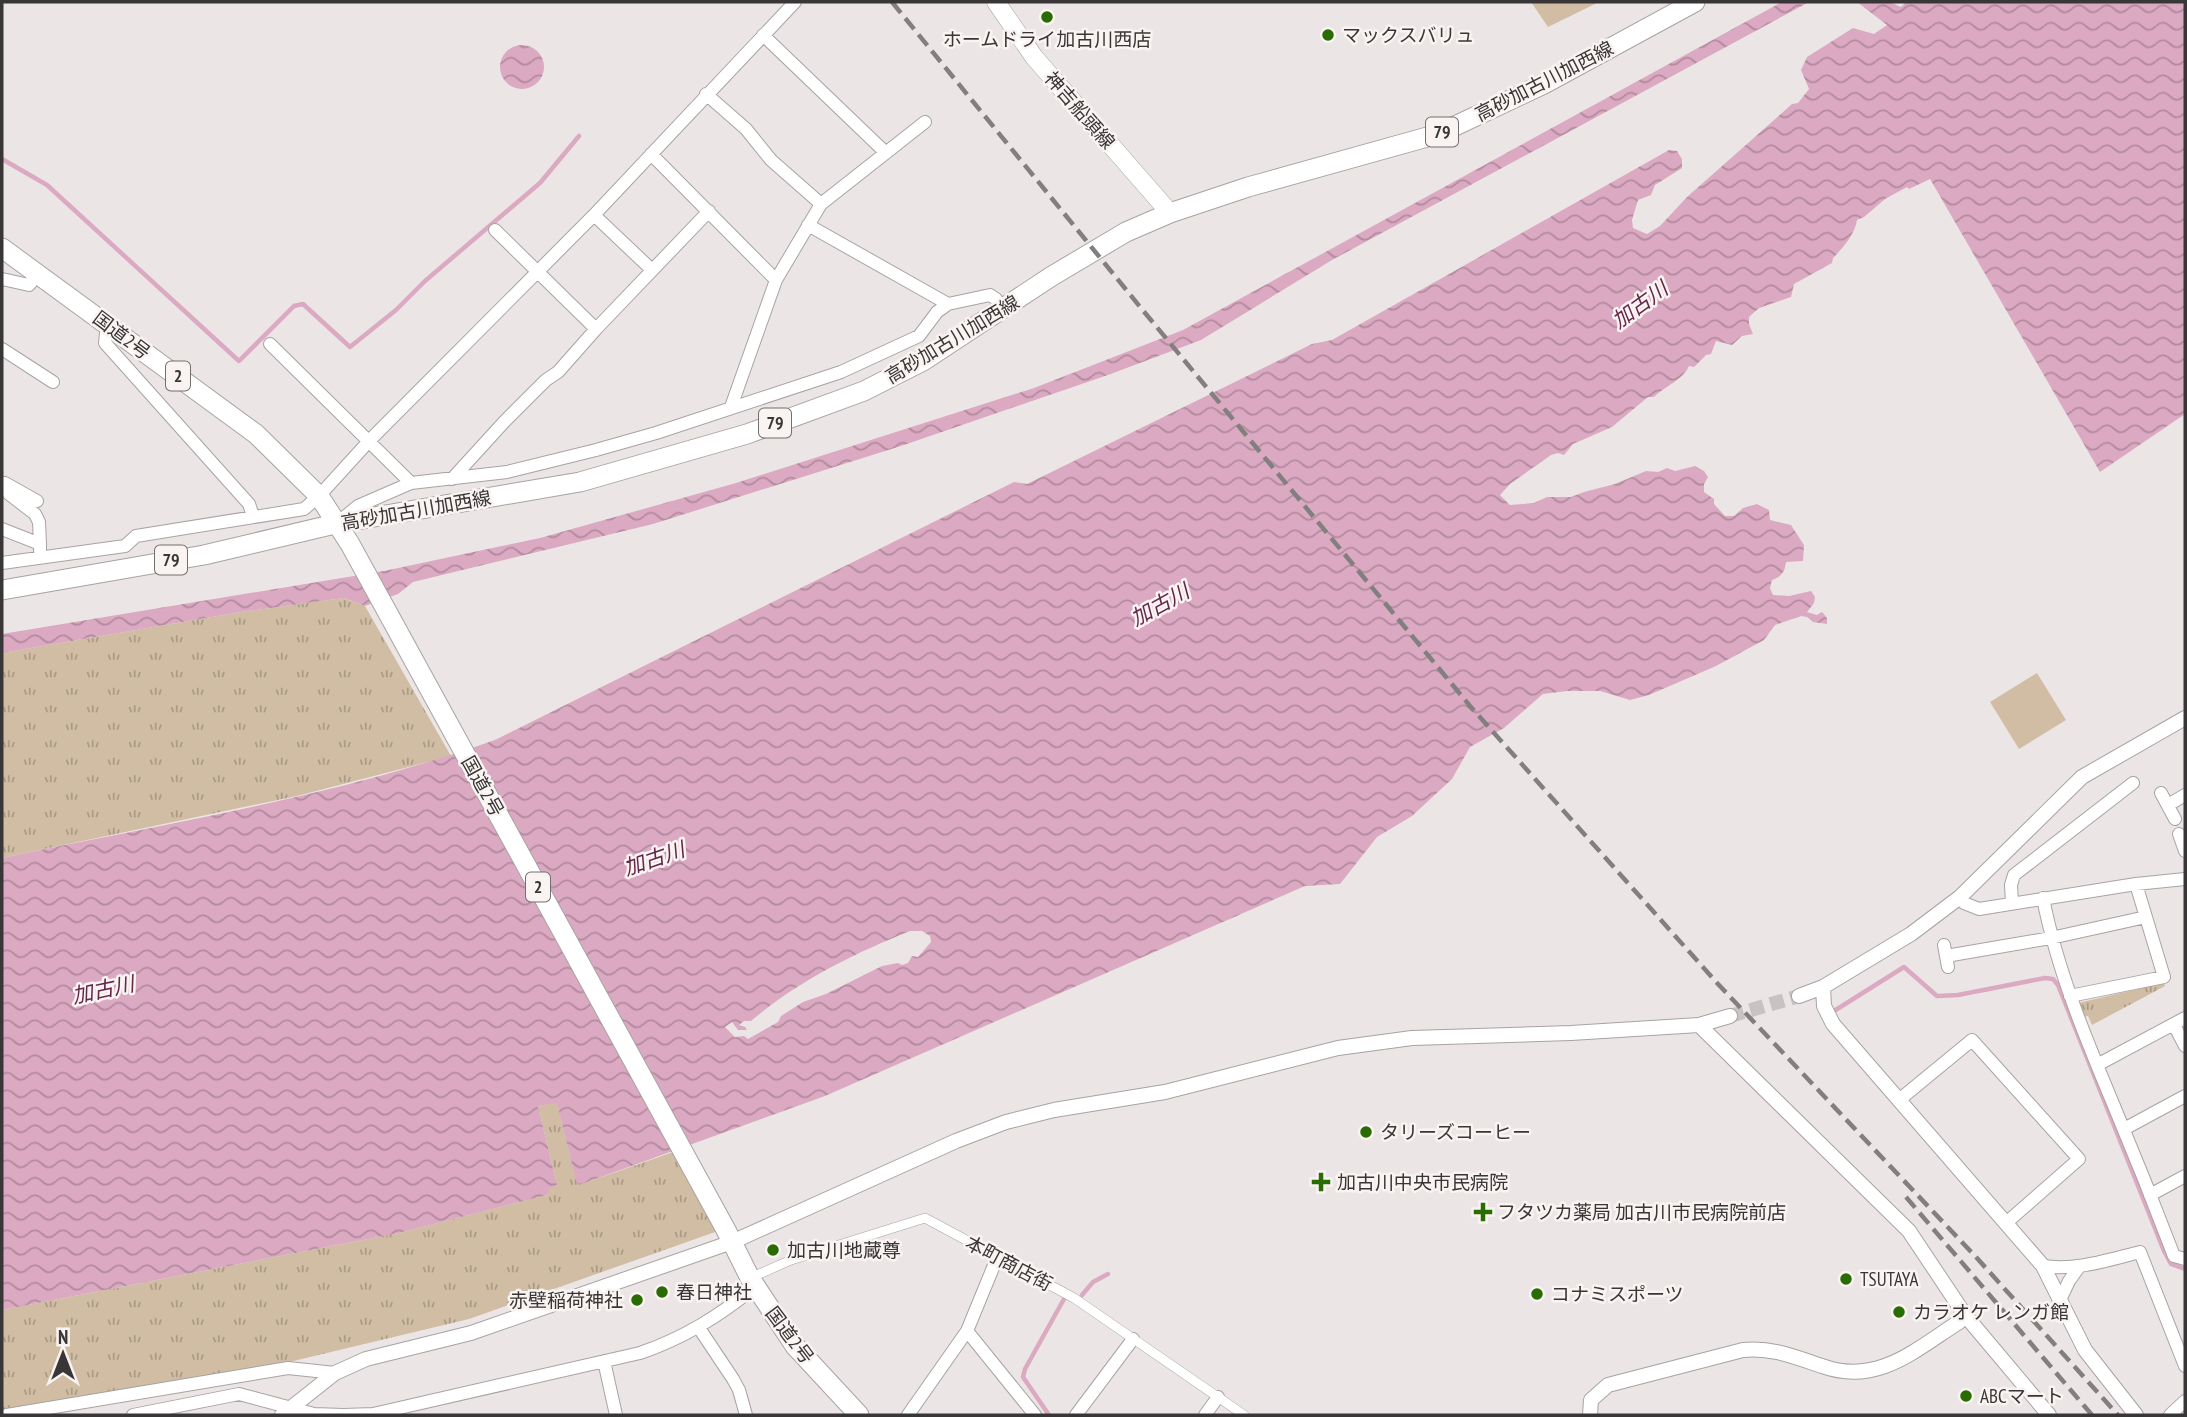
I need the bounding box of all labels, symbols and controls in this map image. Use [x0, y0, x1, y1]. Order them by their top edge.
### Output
marker: ホームドライ加古川西店 [1039, 9, 1055, 25]
place label: マックスバリュ [1342, 23, 1474, 47]
place label: ホームドライ加古川西店 [943, 27, 1151, 51]
marker: マックスバリュ [1320, 27, 1336, 43]
street label: 高砂加古川加西線 [1471, 36, 1617, 126]
street label: 神吉船頭線 [1040, 66, 1120, 154]
road number: 79 [1426, 118, 1458, 146]
water label: 加古川 [1606, 274, 1675, 334]
street label: 高砂加古川加西線 [881, 290, 1023, 388]
street label: 国道2号 [89, 306, 155, 364]
road number: 2 [166, 362, 190, 390]
road number: 79 [759, 408, 791, 438]
street label: 高砂加古川加西線 [339, 485, 493, 535]
road number: 79 [155, 546, 187, 574]
water label: 加古川 [1126, 577, 1196, 632]
street label: 国道2号 [457, 752, 509, 820]
water label: 加古川 [620, 835, 690, 882]
road number: 2 [526, 872, 550, 902]
water label: 加古川 [69, 969, 138, 1009]
place label: タリーズコーヒー [1380, 1120, 1531, 1144]
marker: タリーズコーヒー [1358, 1124, 1374, 1140]
place label: 加古川中央市民病院 [1337, 1170, 1508, 1194]
marker: 加古川中央市民病院 [1311, 1172, 1331, 1192]
place label: フタツカ薬局 加古川市民病院前店 [1497, 1200, 1786, 1224]
marker: フタツカ薬局 加古川市民病院前店 [1475, 1204, 1491, 1220]
street label: 本町商店街 [961, 1230, 1057, 1296]
place label: 加古川地蔵尊 [787, 1238, 901, 1262]
marker: 加古川地蔵尊 [765, 1242, 781, 1258]
place label: TSUTAYA [1860, 1267, 1918, 1291]
marker: TSUTAYA [1838, 1271, 1854, 1287]
place label: 春日神社 [676, 1280, 752, 1304]
place label: コナミスポーツ [1551, 1282, 1684, 1306]
marker: 春日神社 [654, 1284, 670, 1300]
marker: コナミスポーツ [1529, 1286, 1545, 1302]
place label: 赤壁稲荷神社 [509, 1288, 623, 1312]
marker: 赤壁稲荷神社 [629, 1292, 645, 1308]
place label: カラオケ レンガ館 [1913, 1300, 2069, 1324]
street label: 国道2号 [761, 1302, 819, 1368]
marker: カラオケ レンガ館 [1891, 1304, 1907, 1320]
north arrow [28, 1319, 98, 1389]
text: N [58, 1325, 68, 1349]
place label: ABCマート [1980, 1384, 2064, 1408]
marker: ABCマート [1958, 1388, 1974, 1404]

